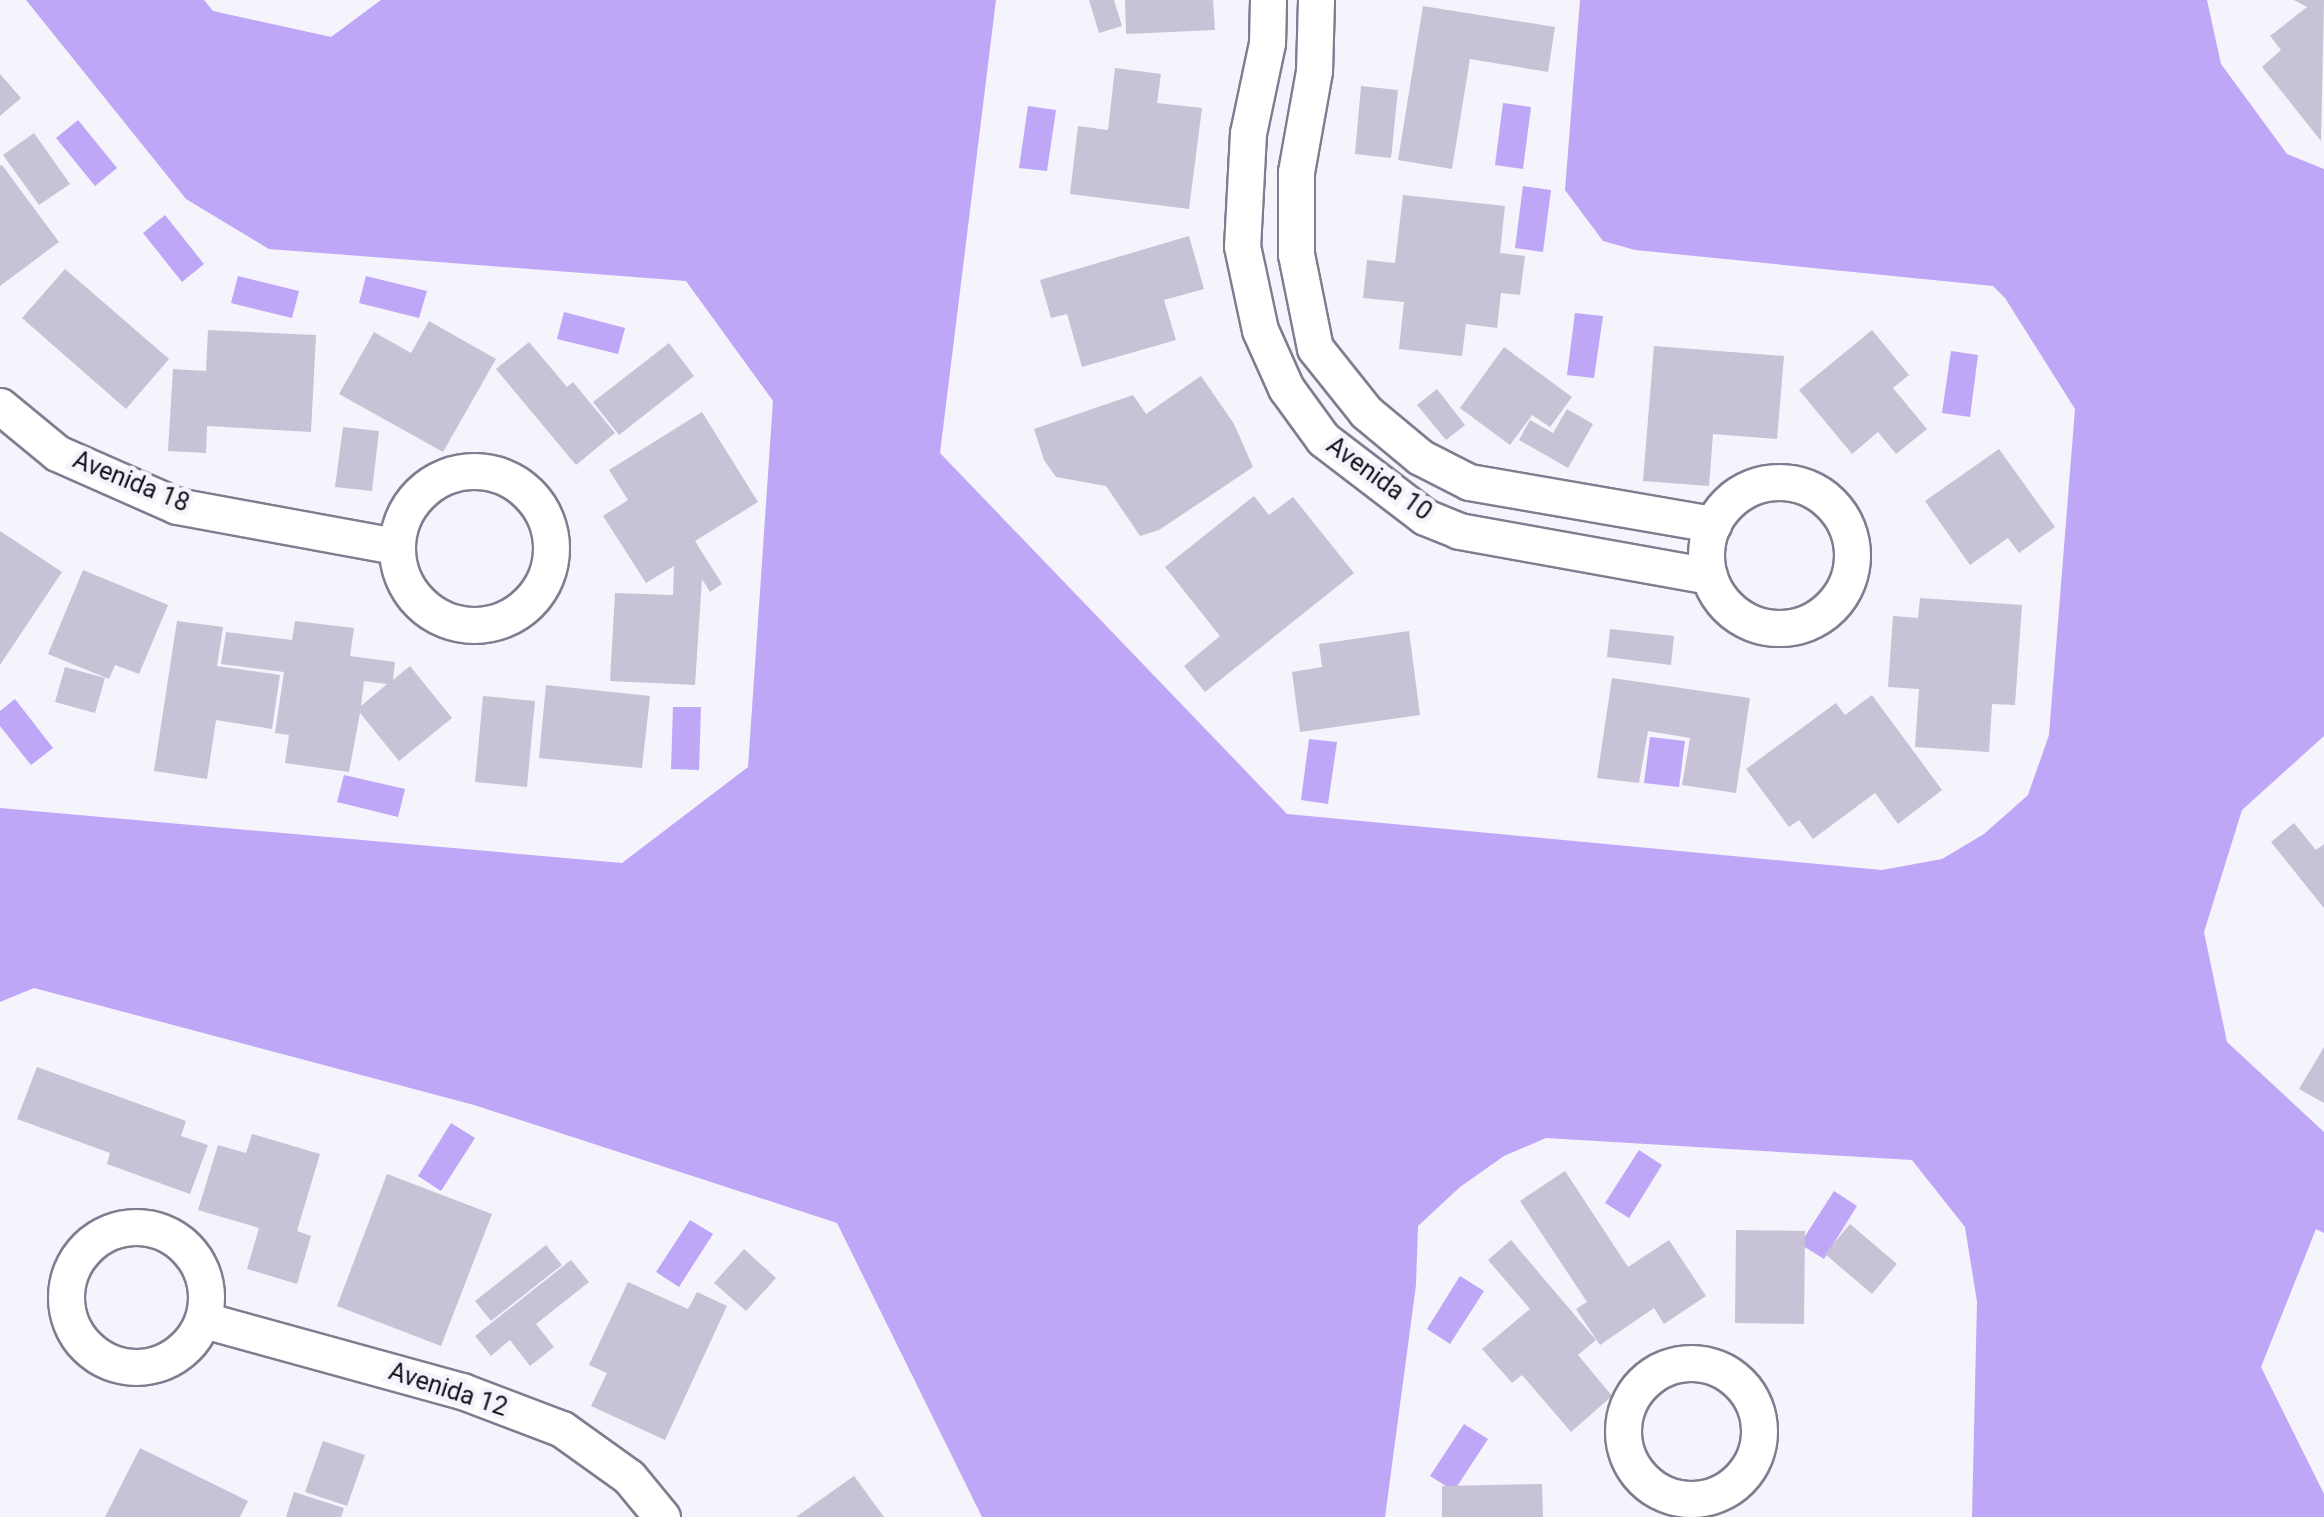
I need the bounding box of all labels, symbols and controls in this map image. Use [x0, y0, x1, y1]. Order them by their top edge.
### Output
street label: Avenida 10 [1321, 431, 1437, 527]
street label: Avenida 18 [68, 445, 194, 519]
street label: Avenida 12 [385, 1357, 511, 1423]

